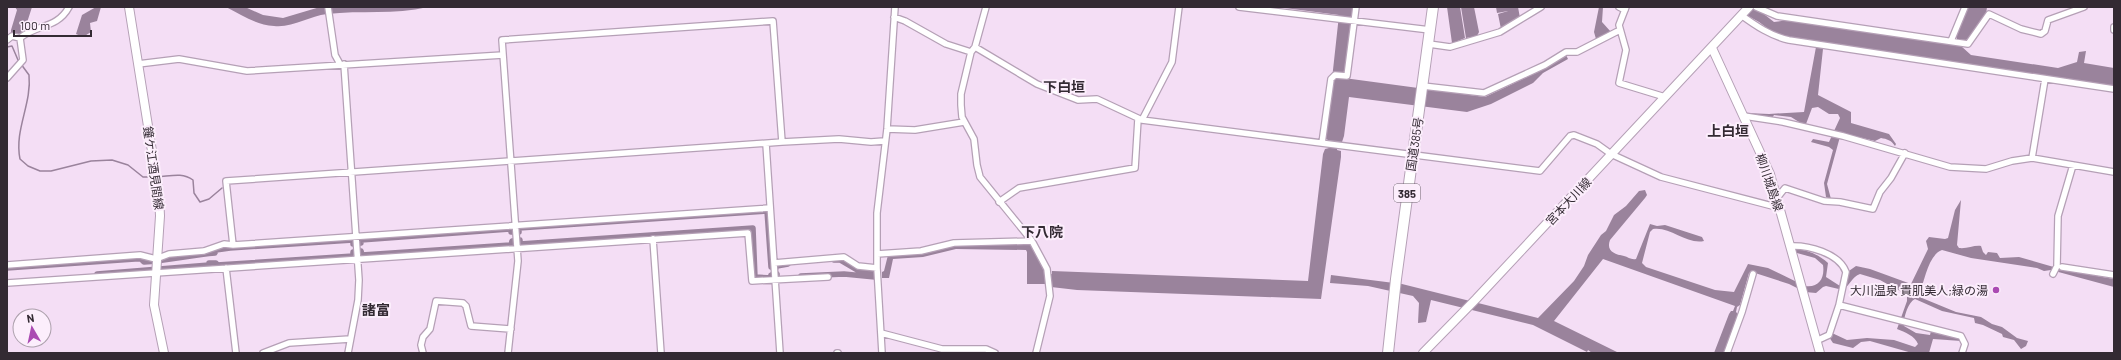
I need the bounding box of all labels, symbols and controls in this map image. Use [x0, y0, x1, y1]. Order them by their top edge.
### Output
scale bar [14, 12, 91, 38]
text: 100 m [20, 18, 50, 32]
district label: 下白垣 [1043, 78, 1085, 95]
street label: 国道385号 [1403, 116, 1425, 172]
district label: 上白垣 [1707, 122, 1749, 139]
street label: 鐘ケ江酒見間線 [141, 125, 167, 211]
street label: 柳川城島線 [1754, 151, 1786, 213]
street label: 宮本大川線 [1542, 174, 1594, 228]
road number: 385 [1394, 184, 1420, 202]
district label: 下八院 [1021, 223, 1063, 240]
place label: 大川温泉 貴肌美人;緑の湯 [1850, 283, 1988, 297]
marker: 大川温泉 貴肌美人;緑の湯 [1991, 285, 2001, 295]
district label: 諸富 [362, 301, 390, 318]
north arrow [12, 308, 52, 348]
text: N [26, 311, 35, 325]

